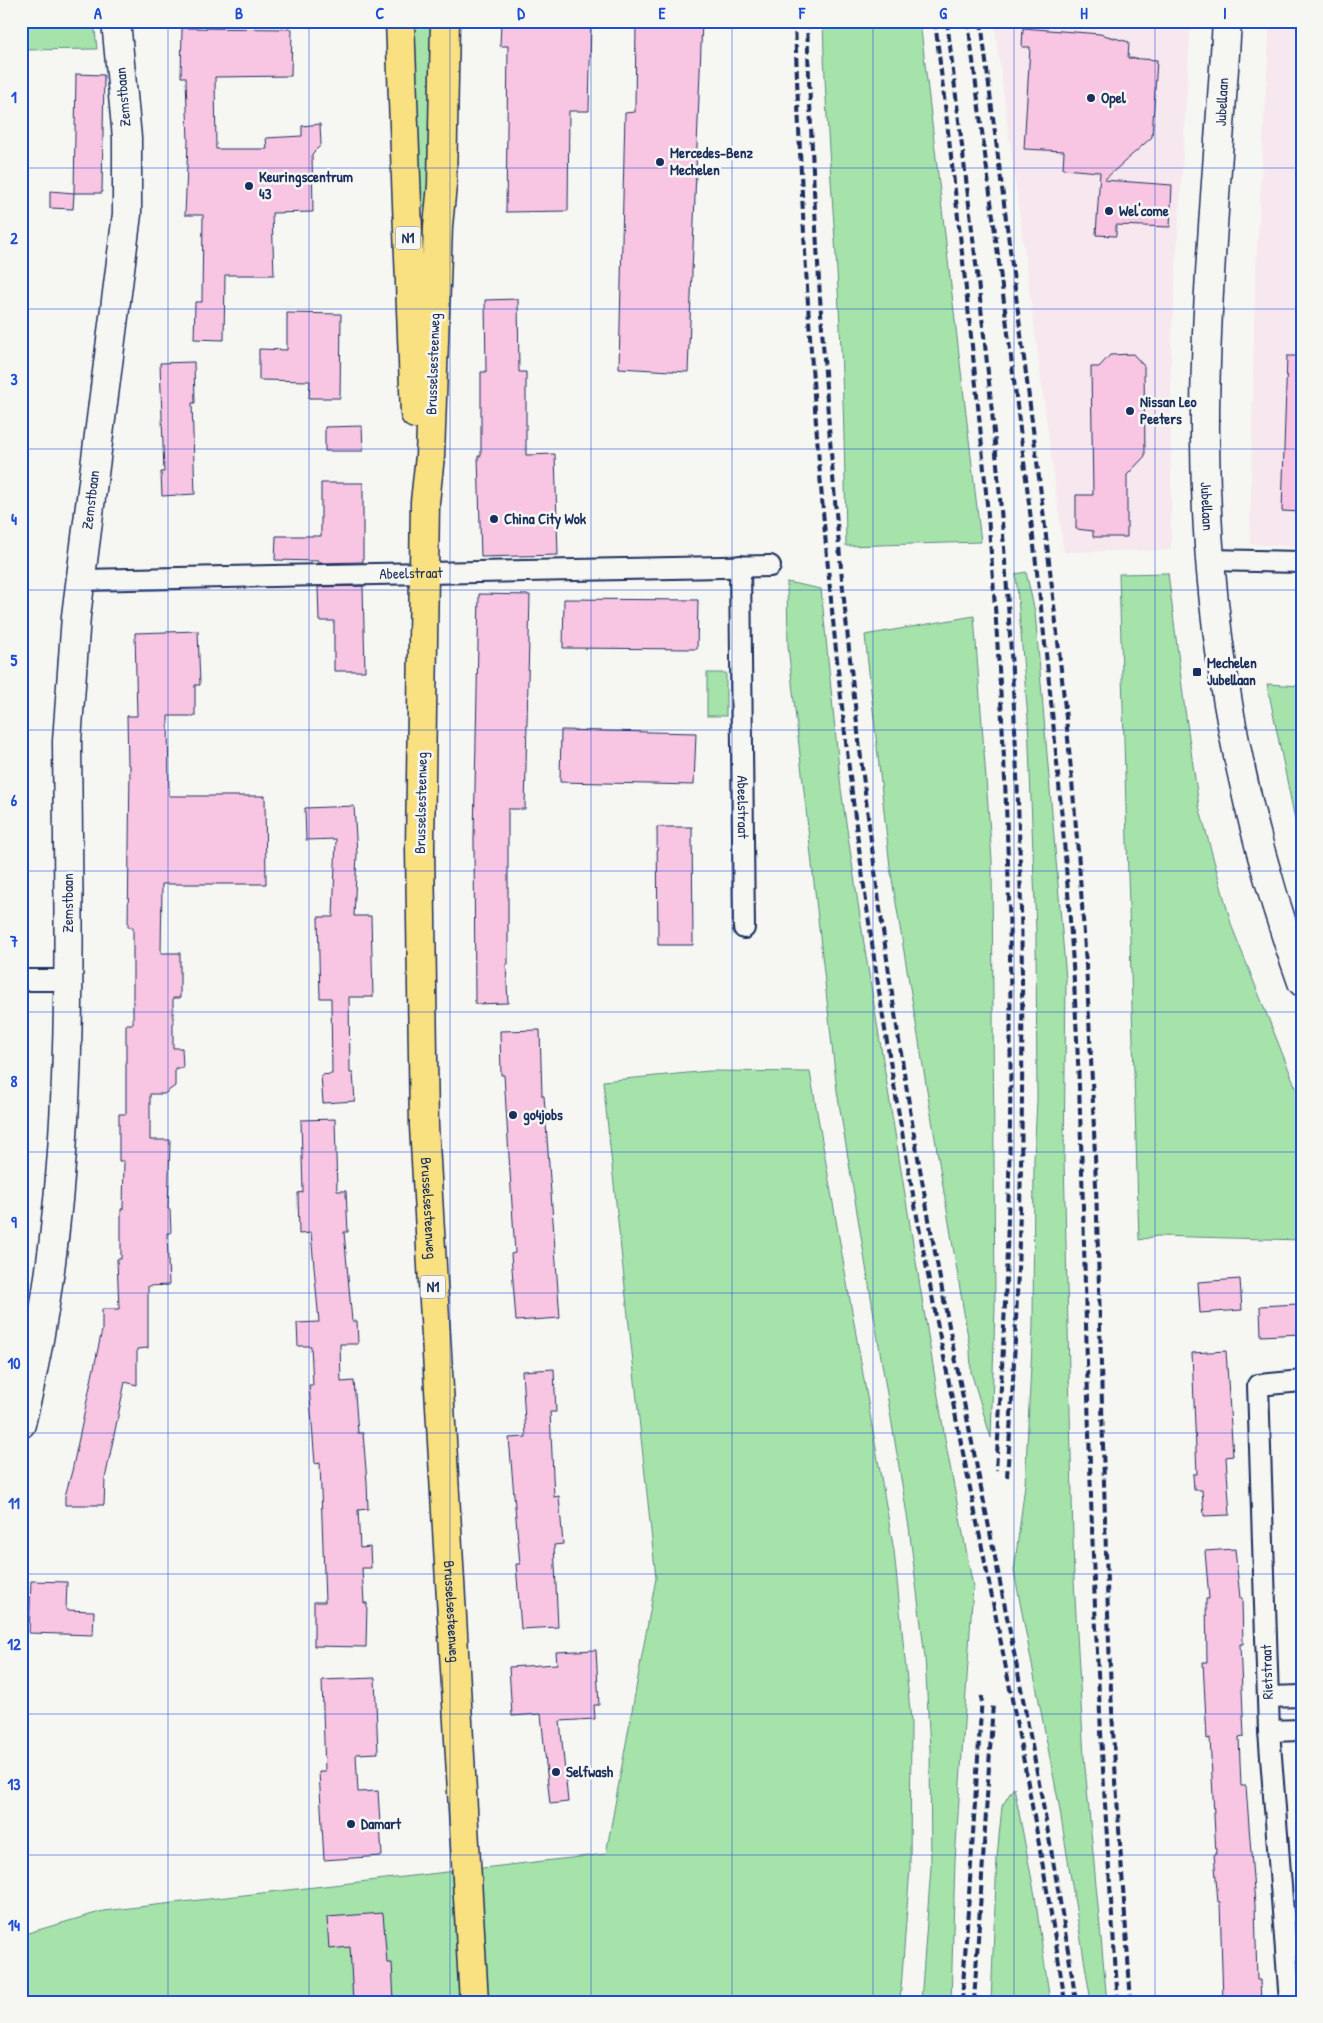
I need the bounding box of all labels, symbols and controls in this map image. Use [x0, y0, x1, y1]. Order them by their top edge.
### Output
text: A [94, 2, 102, 24]
text: B [235, 2, 243, 24]
text: C [376, 2, 385, 24]
text: D [517, 2, 525, 24]
text: E [658, 2, 666, 24]
text: F [798, 2, 806, 24]
text: G [939, 2, 947, 24]
text: H [1080, 2, 1088, 24]
text: I [1223, 2, 1227, 24]
street label: Zemstbaan [109, 66, 136, 128]
street label: Jubellaan [1210, 77, 1233, 127]
text: 1 [11, 86, 17, 108]
place label: Opel [1101, 87, 1127, 109]
marker: Opel [1085, 92, 1097, 104]
place label: Mercedes-Benz Mechelen [670, 142, 753, 180]
marker: Mercedes-Benz Mechelen [654, 156, 666, 168]
place label: Keuringscentrum 43 [259, 166, 353, 204]
marker: Keuringscentrum 43 [243, 180, 255, 192]
place label: Wel'come [1119, 200, 1169, 221]
marker: Wel'come [1103, 205, 1115, 217]
text: 2 [10, 227, 18, 249]
road number: N1 [396, 227, 420, 250]
street label: Brusselsesteenweg [420, 312, 445, 415]
text: 3 [10, 368, 18, 390]
place label: Nissan Leo Peeters [1140, 391, 1197, 429]
marker: Nissan Leo Peeters [1124, 405, 1136, 417]
street label: Zemstbaan [76, 469, 104, 531]
street label: Jubellaan [1196, 482, 1219, 531]
text: 4 [11, 508, 17, 530]
place label: China City Wok [504, 508, 587, 530]
marker: China City Wok [488, 513, 500, 525]
street label: Abeelstraat [379, 562, 444, 584]
text: 5 [11, 649, 18, 671]
place label: Mechelen Jubellaan [1207, 652, 1257, 690]
marker: Mechelen Jubellaan [1191, 666, 1203, 678]
street label: Brusselsesteenweg [409, 752, 432, 854]
street label: Abeelstraat [732, 775, 754, 840]
text: 6 [11, 789, 18, 811]
street label: Zemstbaan [57, 873, 78, 933]
text: 7 [9, 930, 18, 952]
text: 8 [11, 1070, 18, 1092]
place label: go4jobs [523, 1104, 563, 1126]
marker: go4jobs [507, 1109, 519, 1121]
street label: Brusselsesteenweg [416, 1157, 443, 1260]
text: 9 [11, 1211, 17, 1233]
road number: N1 [420, 1275, 446, 1298]
text: 10 [8, 1352, 20, 1374]
text: 11 [8, 1492, 20, 1514]
street label: Brusselsesteenweg [439, 1560, 466, 1663]
text: 12 [7, 1633, 21, 1655]
street label: Rietstraat [1255, 1643, 1278, 1700]
place label: Selfwash [566, 1761, 614, 1782]
marker: Selfwash [550, 1766, 562, 1778]
text: 13 [8, 1773, 20, 1795]
place label: Damart [361, 1813, 402, 1834]
marker: Damart [345, 1818, 357, 1830]
text: 14 [8, 1914, 20, 1936]

